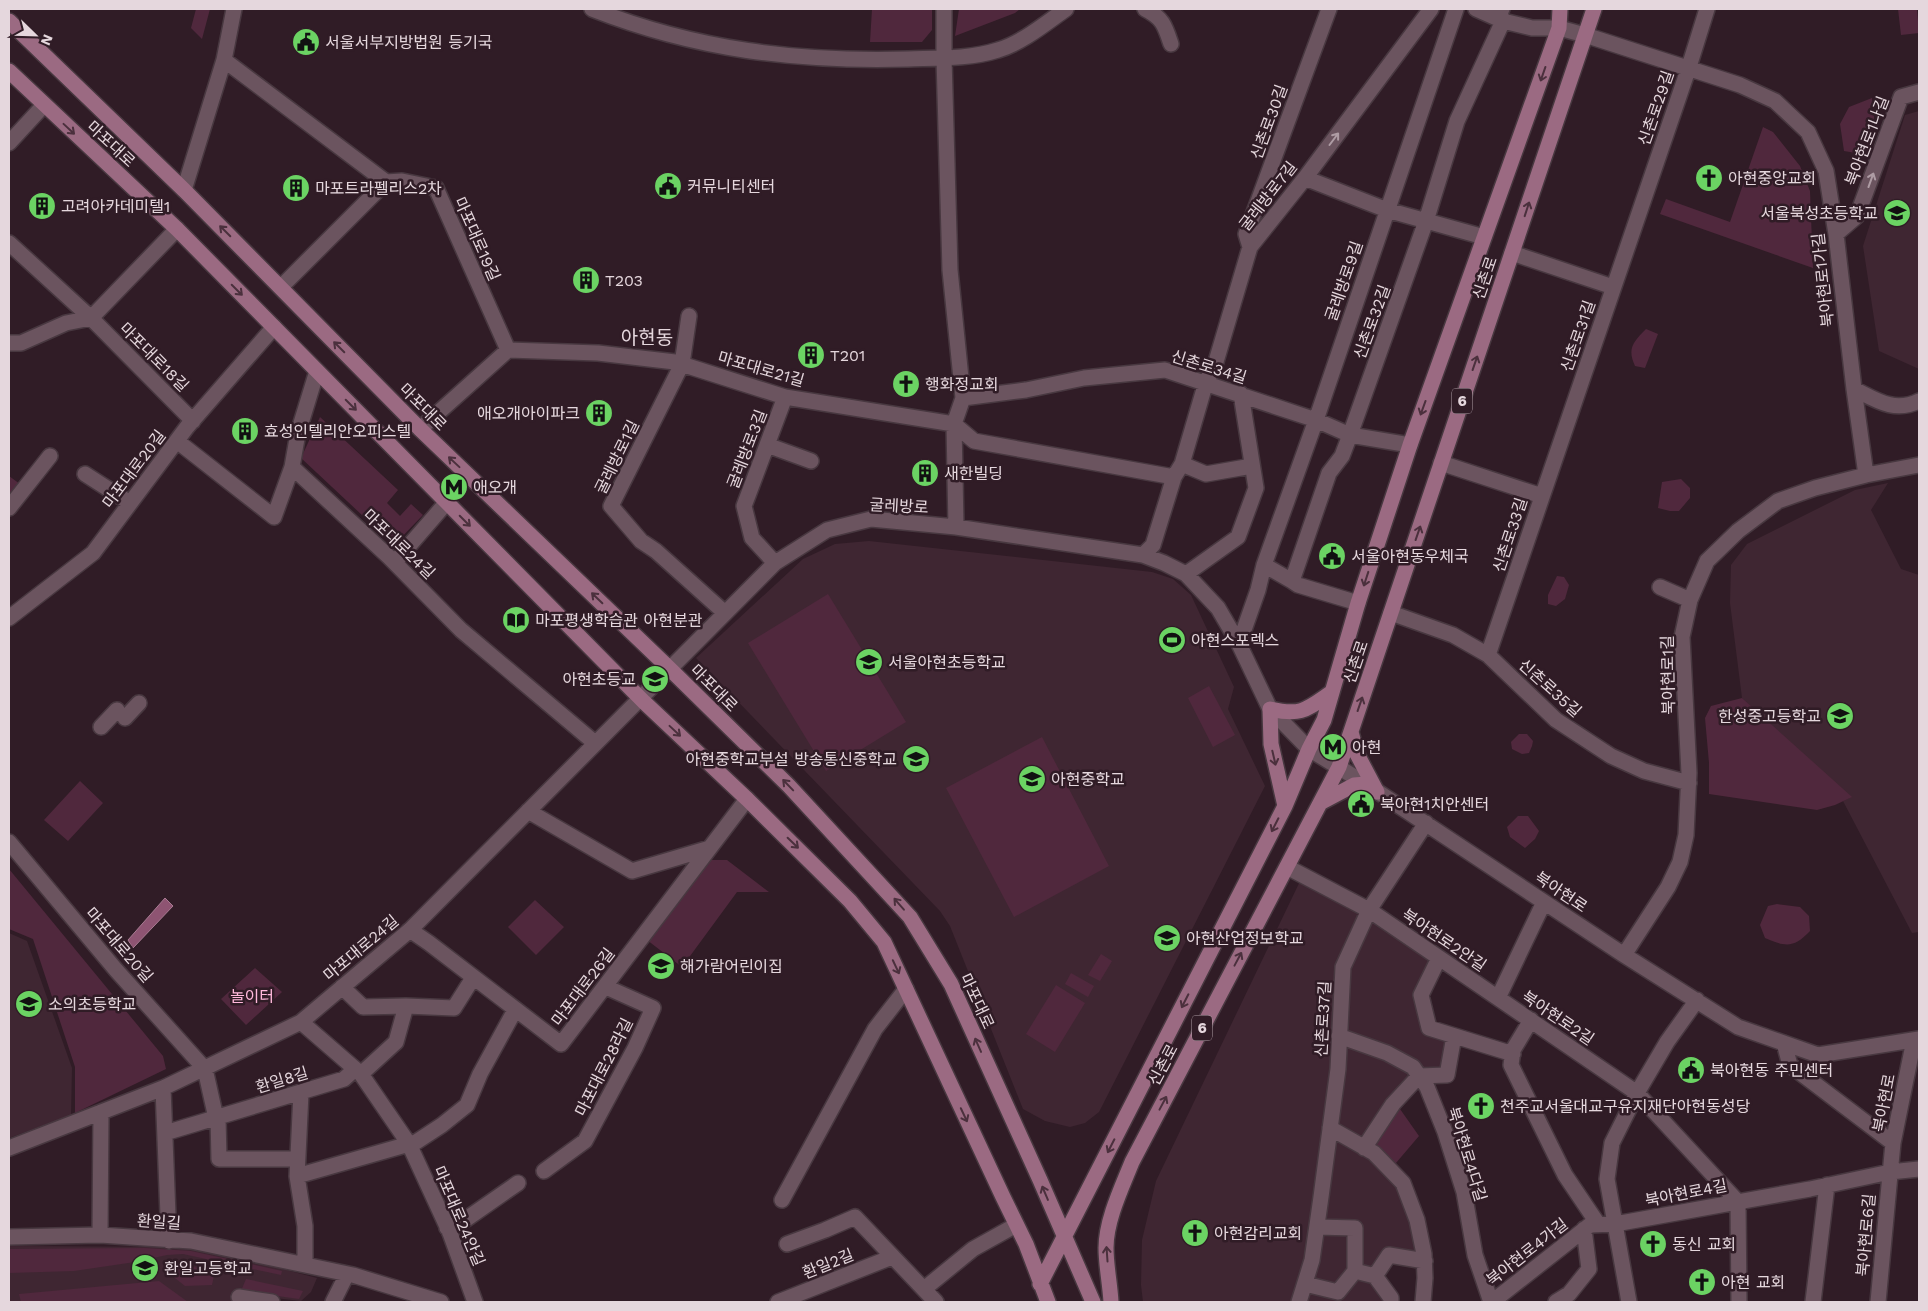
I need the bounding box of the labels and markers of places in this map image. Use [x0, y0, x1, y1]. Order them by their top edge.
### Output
public building icon: 서울서부지방법원 등기국 [291, 27, 321, 57]
place label: 서울서부지방법원 등기국 [325, 33, 492, 52]
church icon: 아현중앙교회 [1694, 163, 1724, 193]
place label: 아현중앙교회 [1728, 169, 1816, 188]
public building icon: 커뮤니티센터 [653, 171, 683, 201]
building icon: 마포트라펠리스2차 [281, 173, 311, 203]
place label: 커뮤니티센터 [687, 177, 775, 196]
place label: 마포트라펠리스2차 [315, 179, 442, 198]
building icon: 고려아카데미텔1 [27, 191, 57, 221]
place label: 고려아카데미텔1 [61, 197, 170, 216]
school or university icon: 서울북성초등학교 [1882, 198, 1912, 228]
place label: 서울북성초등학교 [1760, 204, 1878, 223]
building icon: T203 [571, 265, 601, 295]
place label: T203 [605, 271, 643, 290]
building icon: T201 [796, 340, 826, 370]
place label: T201 [830, 346, 865, 365]
church icon: 행화정교회 [891, 369, 921, 399]
place label: 행화정교회 [925, 375, 999, 394]
building icon: 애오개아이파크 [584, 398, 614, 428]
place label: 애오개아이파크 [477, 404, 580, 423]
building icon: 효성인텔리안오피스텔 [230, 416, 260, 446]
place label: 효성인텔리안오피스텔 [264, 422, 411, 441]
building icon: 새한빌딩 [910, 458, 940, 488]
place label: 새한빌딩 [944, 464, 1003, 483]
metro station icon: 애오개 [439, 472, 469, 502]
place label: 애오개 [473, 478, 517, 497]
public building icon: 서울아현동우체국 [1317, 541, 1347, 571]
place label: 서울아현동우체국 [1351, 547, 1469, 566]
library icon: 마포평생학습관 아현분관 [501, 605, 531, 635]
place label: 마포평생학습관 아현분관 [535, 611, 703, 630]
sports icon: 아현스포렉스 [1157, 625, 1187, 655]
place label: 아현스포렉스 [1191, 631, 1279, 650]
school or university icon: 서울아현초등학교 [854, 647, 884, 677]
place label: 서울아현초등학교 [888, 653, 1006, 672]
school or university icon: 아현초등교 [640, 664, 670, 694]
place label: 아현초등교 [562, 670, 636, 689]
school or university icon: 한성중고등학교 [1825, 701, 1855, 731]
place label: 한성중고등학교 [1718, 707, 1821, 726]
metro station icon: 아현 [1318, 732, 1348, 762]
place label: 아현 [1352, 738, 1381, 757]
school or university icon: 아현중학교부설 방송통신중학교 [901, 744, 931, 774]
place label: 아현중학교부설 방송통신중학교 [685, 750, 897, 769]
school or university icon: 아현중학교 [1017, 764, 1047, 794]
place label: 아현중학교 [1051, 770, 1125, 789]
public building icon: 북아현1치안센터 [1346, 789, 1376, 819]
place label: 북아현1치안센터 [1380, 795, 1489, 814]
school or university icon: 아현산업정보학교 [1152, 923, 1182, 953]
place label: 아현산업정보학교 [1186, 929, 1304, 948]
school or university icon: 해가람어린이집 [646, 951, 676, 981]
place label: 해가람어린이집 [680, 957, 783, 976]
school or university icon: 소의초등학교 [14, 989, 44, 1019]
place label: 소의초등학교 [48, 995, 136, 1014]
public building icon: 북아현동 주민센터 [1676, 1055, 1706, 1085]
place label: 북아현동 주민센터 [1710, 1061, 1833, 1080]
church icon: 천주교서울대교구유지재단아현동성당 [1466, 1091, 1496, 1121]
place label: 천주교서울대교구유지재단아현동성당 [1500, 1097, 1751, 1116]
church icon: 아현감리교회 [1180, 1218, 1210, 1248]
place label: 아현감리교회 [1214, 1224, 1302, 1243]
church icon: 동신 교회 [1638, 1229, 1668, 1259]
place label: 동신 교회 [1672, 1235, 1736, 1254]
school or university icon: 환일고등학교 [130, 1253, 160, 1283]
place label: 환일고등학교 [164, 1259, 252, 1278]
church icon: 아현 교회 [1687, 1267, 1717, 1297]
place label: 아현 교회 [1721, 1273, 1785, 1292]

